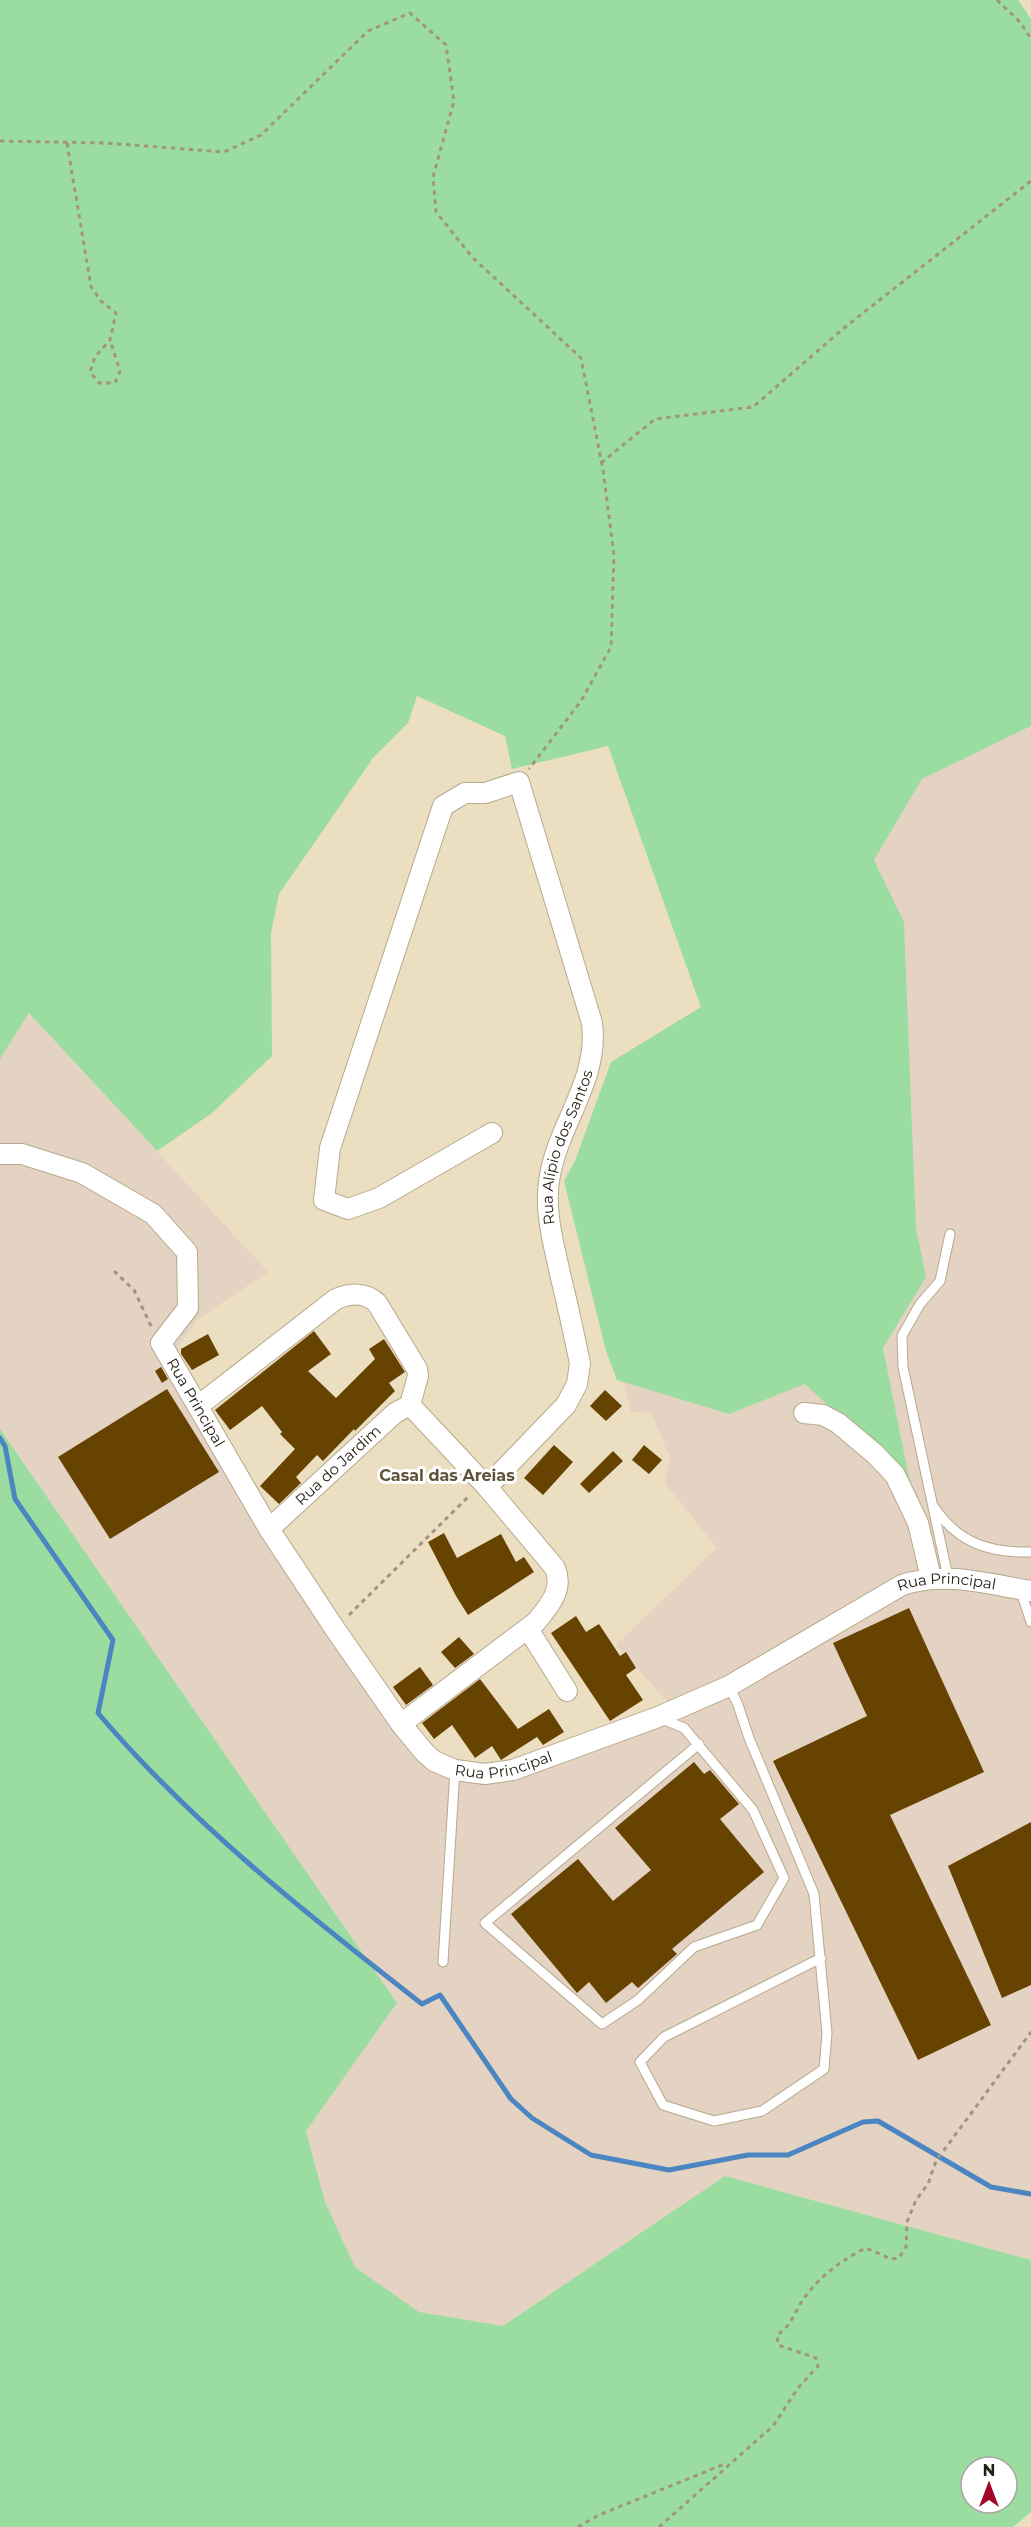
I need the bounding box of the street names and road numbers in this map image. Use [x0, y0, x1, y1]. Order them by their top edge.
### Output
street label: Rua Alípio dos Santos [538, 1067, 597, 1226]
street label: Rua Principal [163, 1354, 229, 1450]
street label: Rua do Jardim [291, 1421, 385, 1509]
street label: Rua Principal [894, 1569, 998, 1595]
street label: Rua Principal [454, 1747, 555, 1783]

